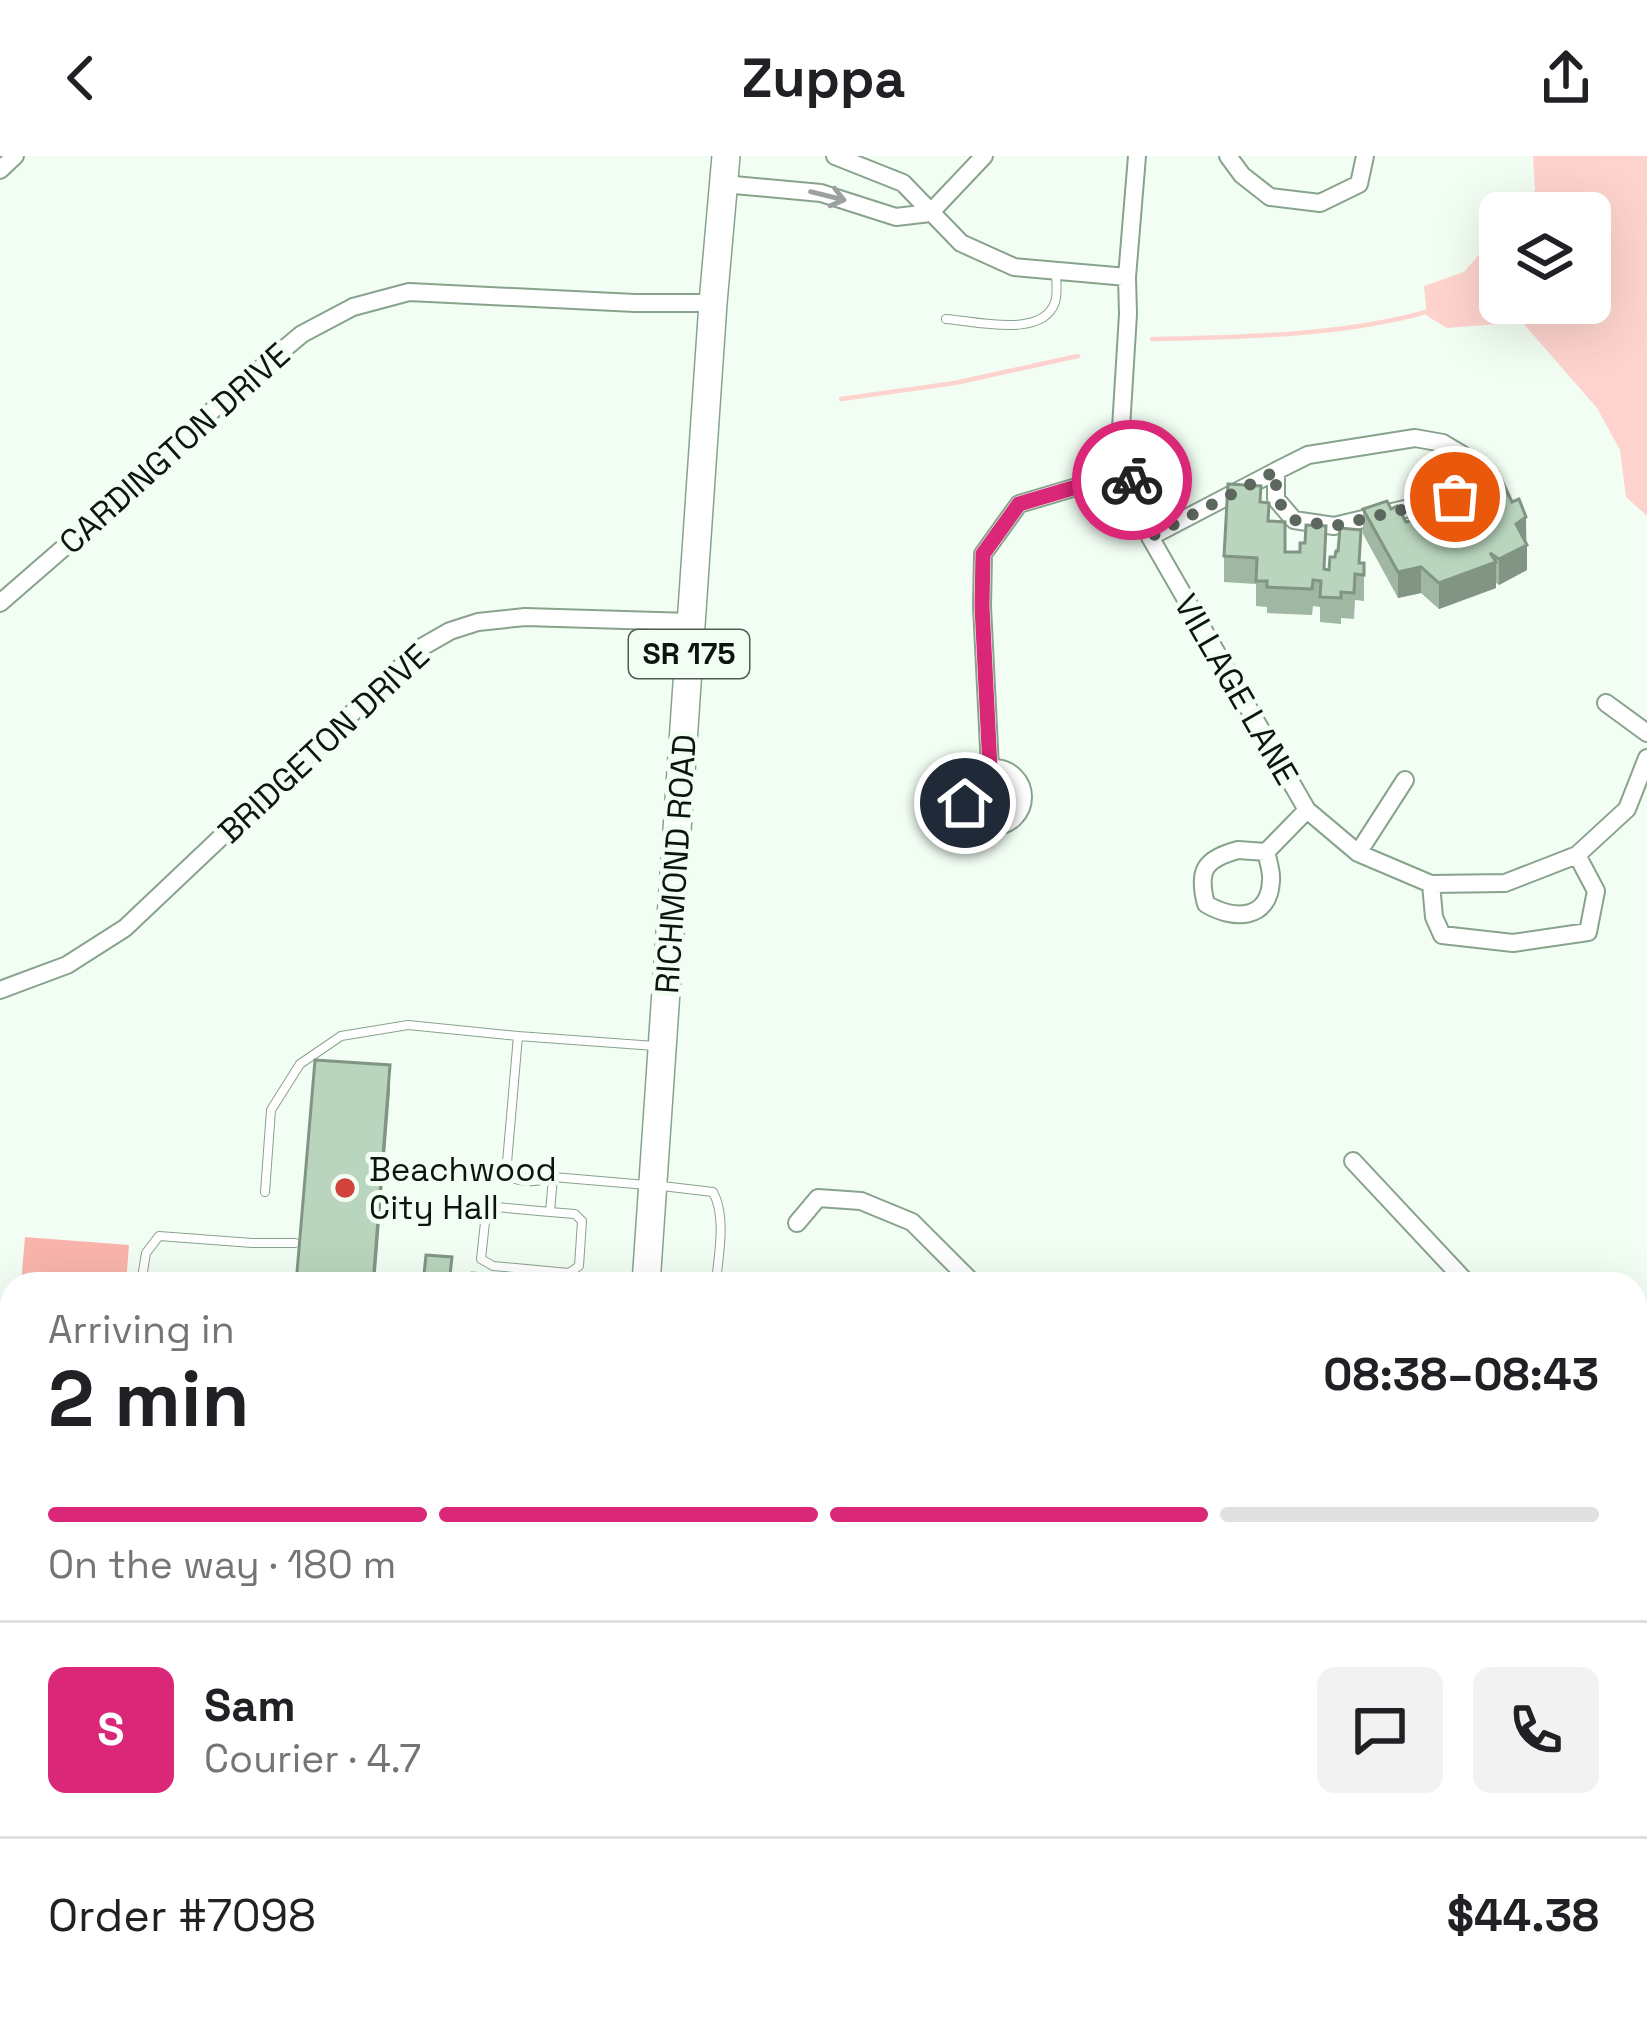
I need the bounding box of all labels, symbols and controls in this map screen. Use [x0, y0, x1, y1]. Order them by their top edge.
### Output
text: Zuppa [741, 44, 906, 113]
icon: back [48, 45, 114, 111]
icon: share [1533, 45, 1599, 111]
one-way arrow [808, 186, 846, 209]
map controls [1479, 192, 1611, 324]
button: layers [1479, 192, 1611, 324]
street label: CARDINGTON DRIVE [51, 334, 299, 563]
courier [1072, 420, 1192, 540]
pin [1404, 446, 1506, 548]
icon: bike [1099, 447, 1165, 513]
icon: bag [1422, 464, 1488, 530]
street label: VILLAGE LANE [1165, 587, 1308, 792]
road number: SR 175 [629, 630, 749, 678]
street label: BRIDGETON DRIVE [209, 635, 438, 852]
street label: RICHMOND ROAD [646, 733, 706, 995]
pin [914, 752, 1016, 854]
icon: home [932, 770, 998, 836]
place label: Beachwood City Hall [369, 1149, 557, 1229]
marker: Beachwood City Hall [332, 1175, 358, 1201]
text: Arriving in [48, 1305, 235, 1354]
text: 08:38–08:43 [1323, 1346, 1599, 1403]
text: 2 min [48, 1349, 250, 1449]
text: On the way · 180 m [48, 1540, 396, 1589]
button: chat [1317, 1667, 1443, 1793]
button: phone [1473, 1667, 1599, 1793]
text: Sam [204, 1677, 296, 1734]
text: S [97, 1701, 125, 1758]
text: Courier · 4.7 [204, 1734, 421, 1783]
text: Order #7098 [48, 1887, 316, 1944]
text: $44.38 [1447, 1887, 1599, 1944]

